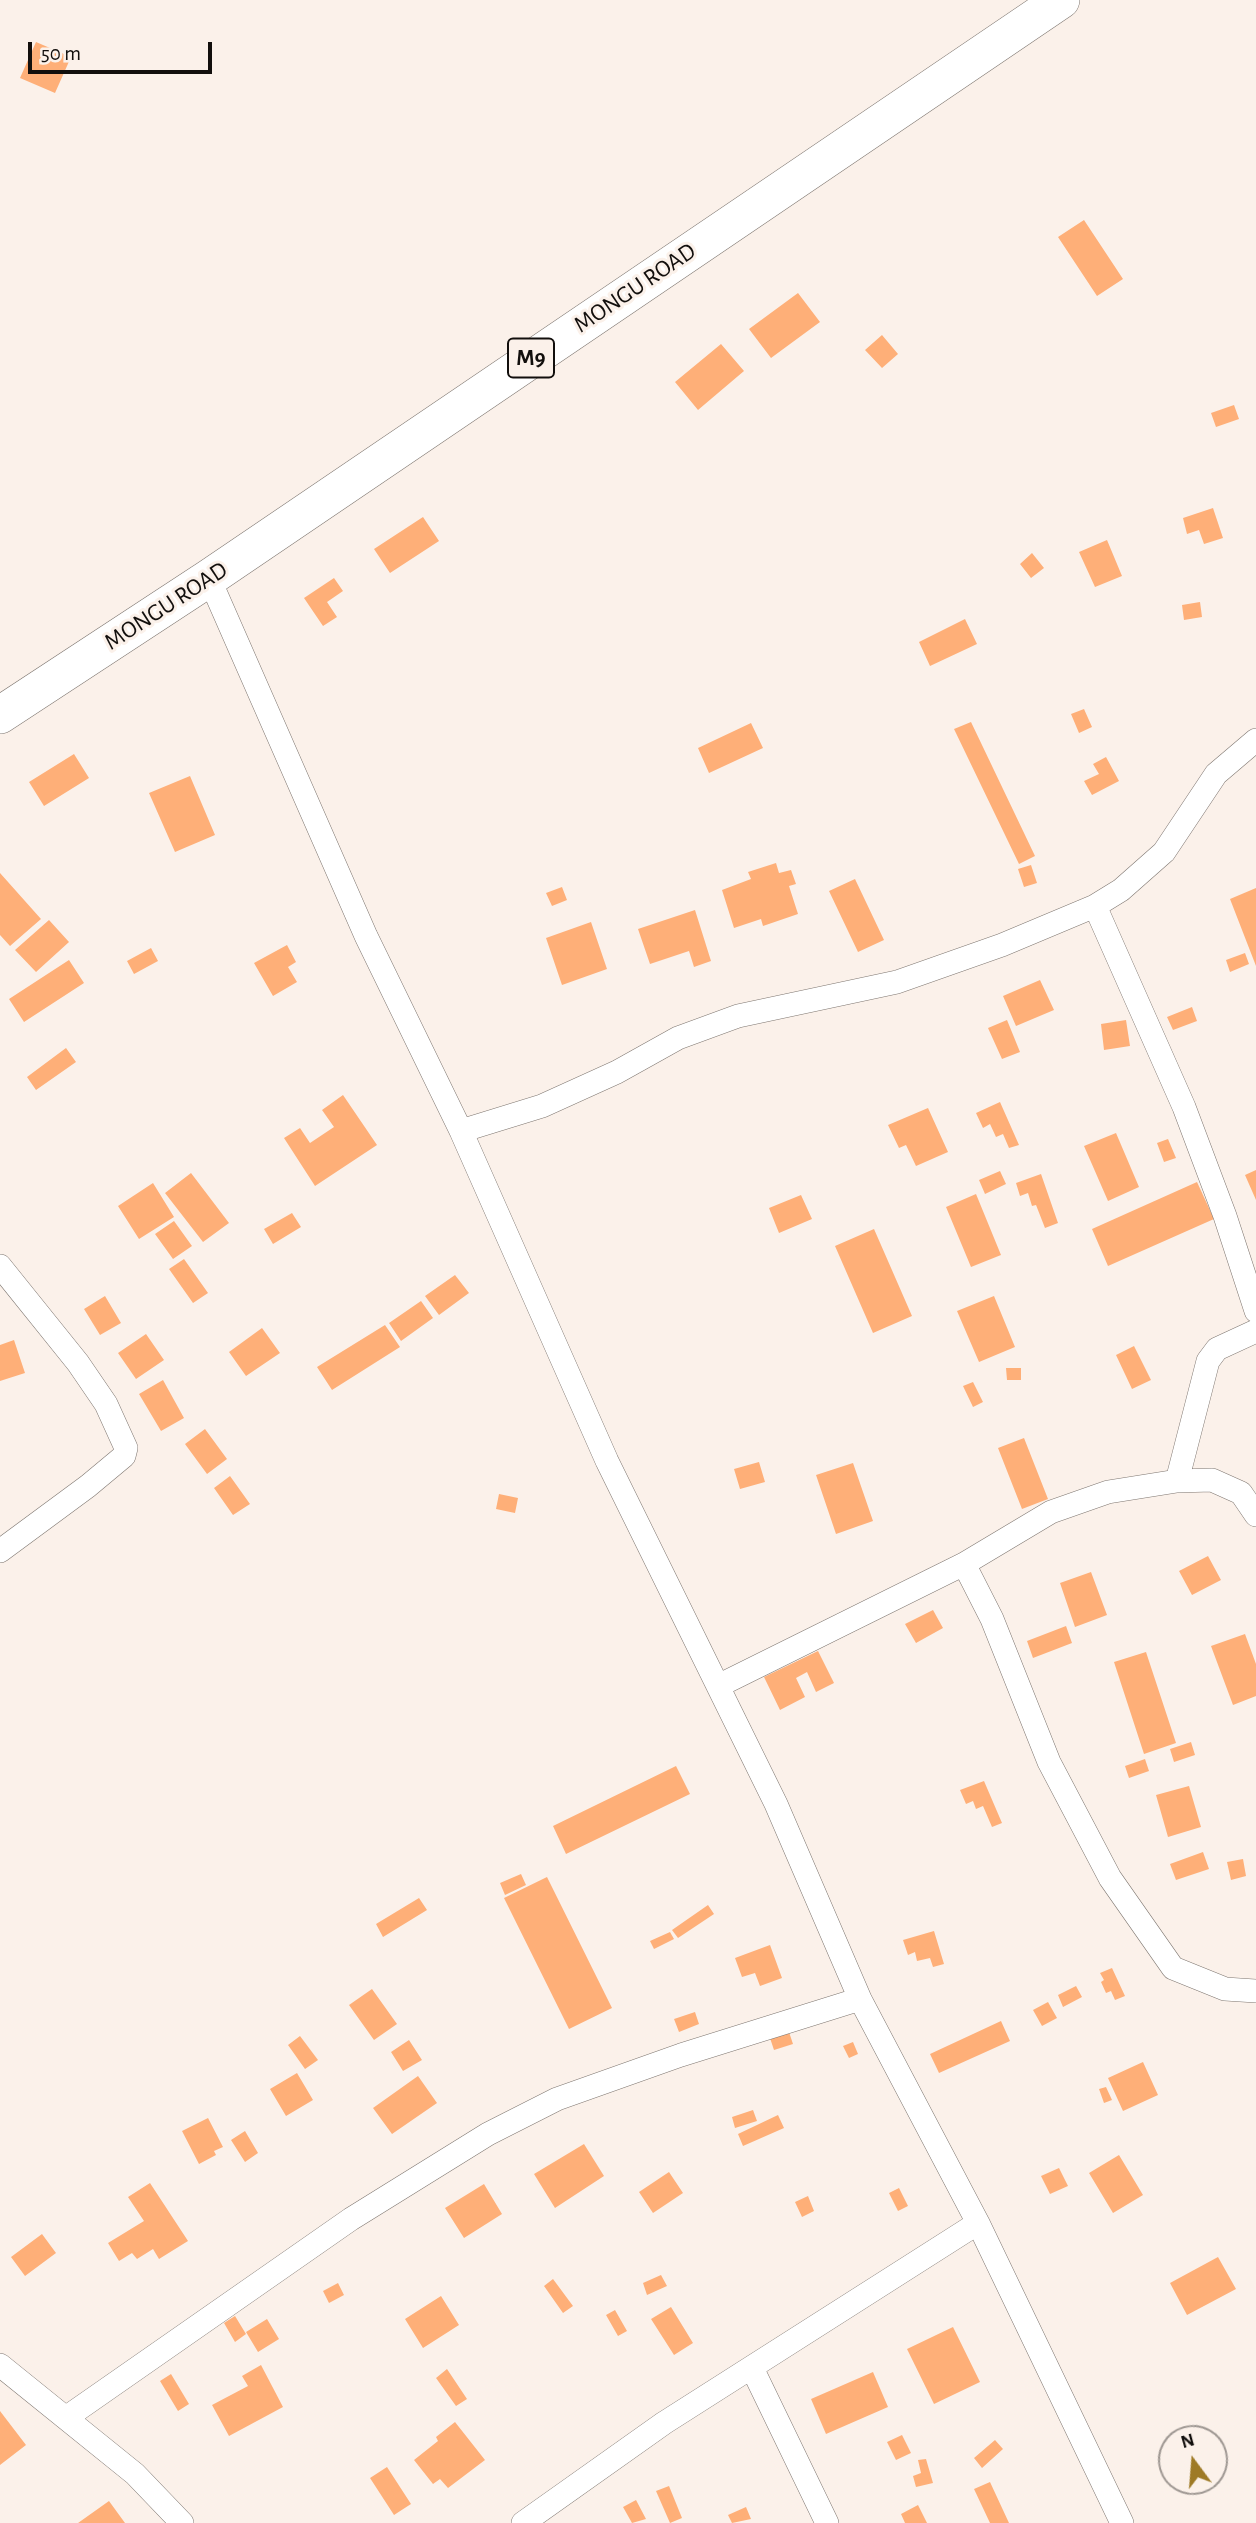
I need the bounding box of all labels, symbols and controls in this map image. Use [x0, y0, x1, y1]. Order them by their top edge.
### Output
scale bar [32, 28, 215, 72]
text: 50 m [41, 43, 81, 64]
street label: MONGU ROAD [569, 237, 701, 339]
road number: M9 [508, 338, 554, 378]
street label: MONGU ROAD [99, 556, 233, 656]
north arrow [1158, 2425, 1228, 2495]
text: N [1179, 2430, 1197, 2452]

